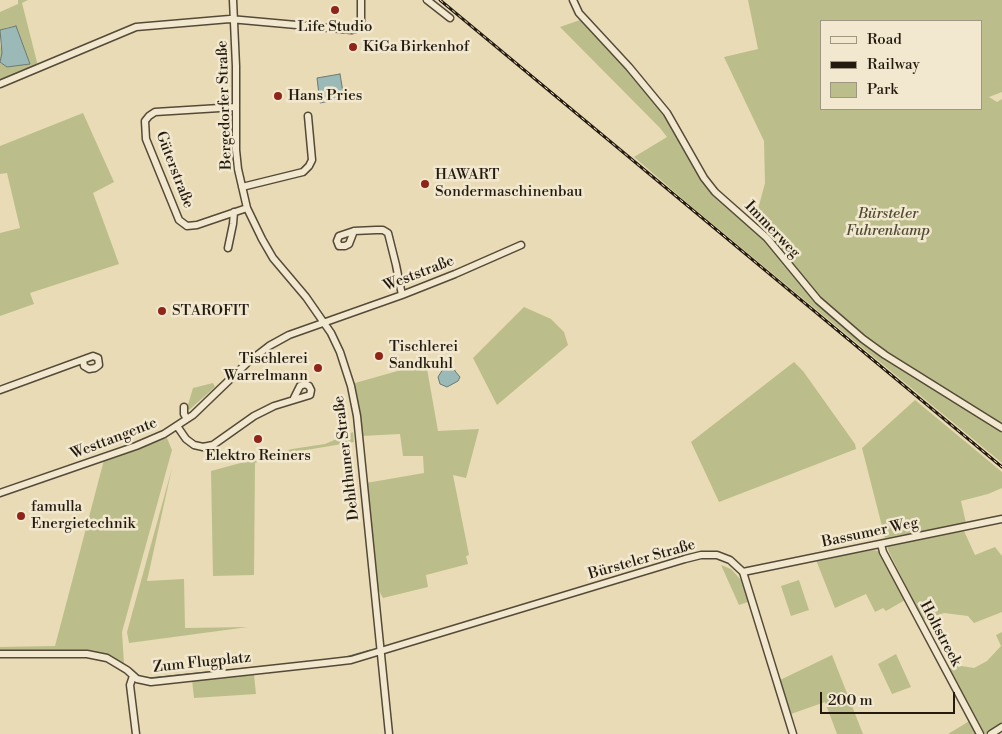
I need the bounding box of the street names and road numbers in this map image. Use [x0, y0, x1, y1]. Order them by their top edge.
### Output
street label: Bergedorfer Straße [214, 40, 236, 170]
street label: Güterstraße [151, 129, 197, 211]
street label: Immerweg [740, 198, 804, 262]
street label: Weststraße [381, 252, 457, 296]
street label: Dehlthuner Straße [330, 395, 364, 521]
street label: Westtangente [68, 414, 160, 464]
street label: Bassumer Weg [820, 514, 920, 552]
street label: Bürsteler Straße [586, 536, 698, 584]
street label: Holtstreek [915, 598, 965, 670]
street label: Zum Flugplatz [152, 649, 252, 677]

